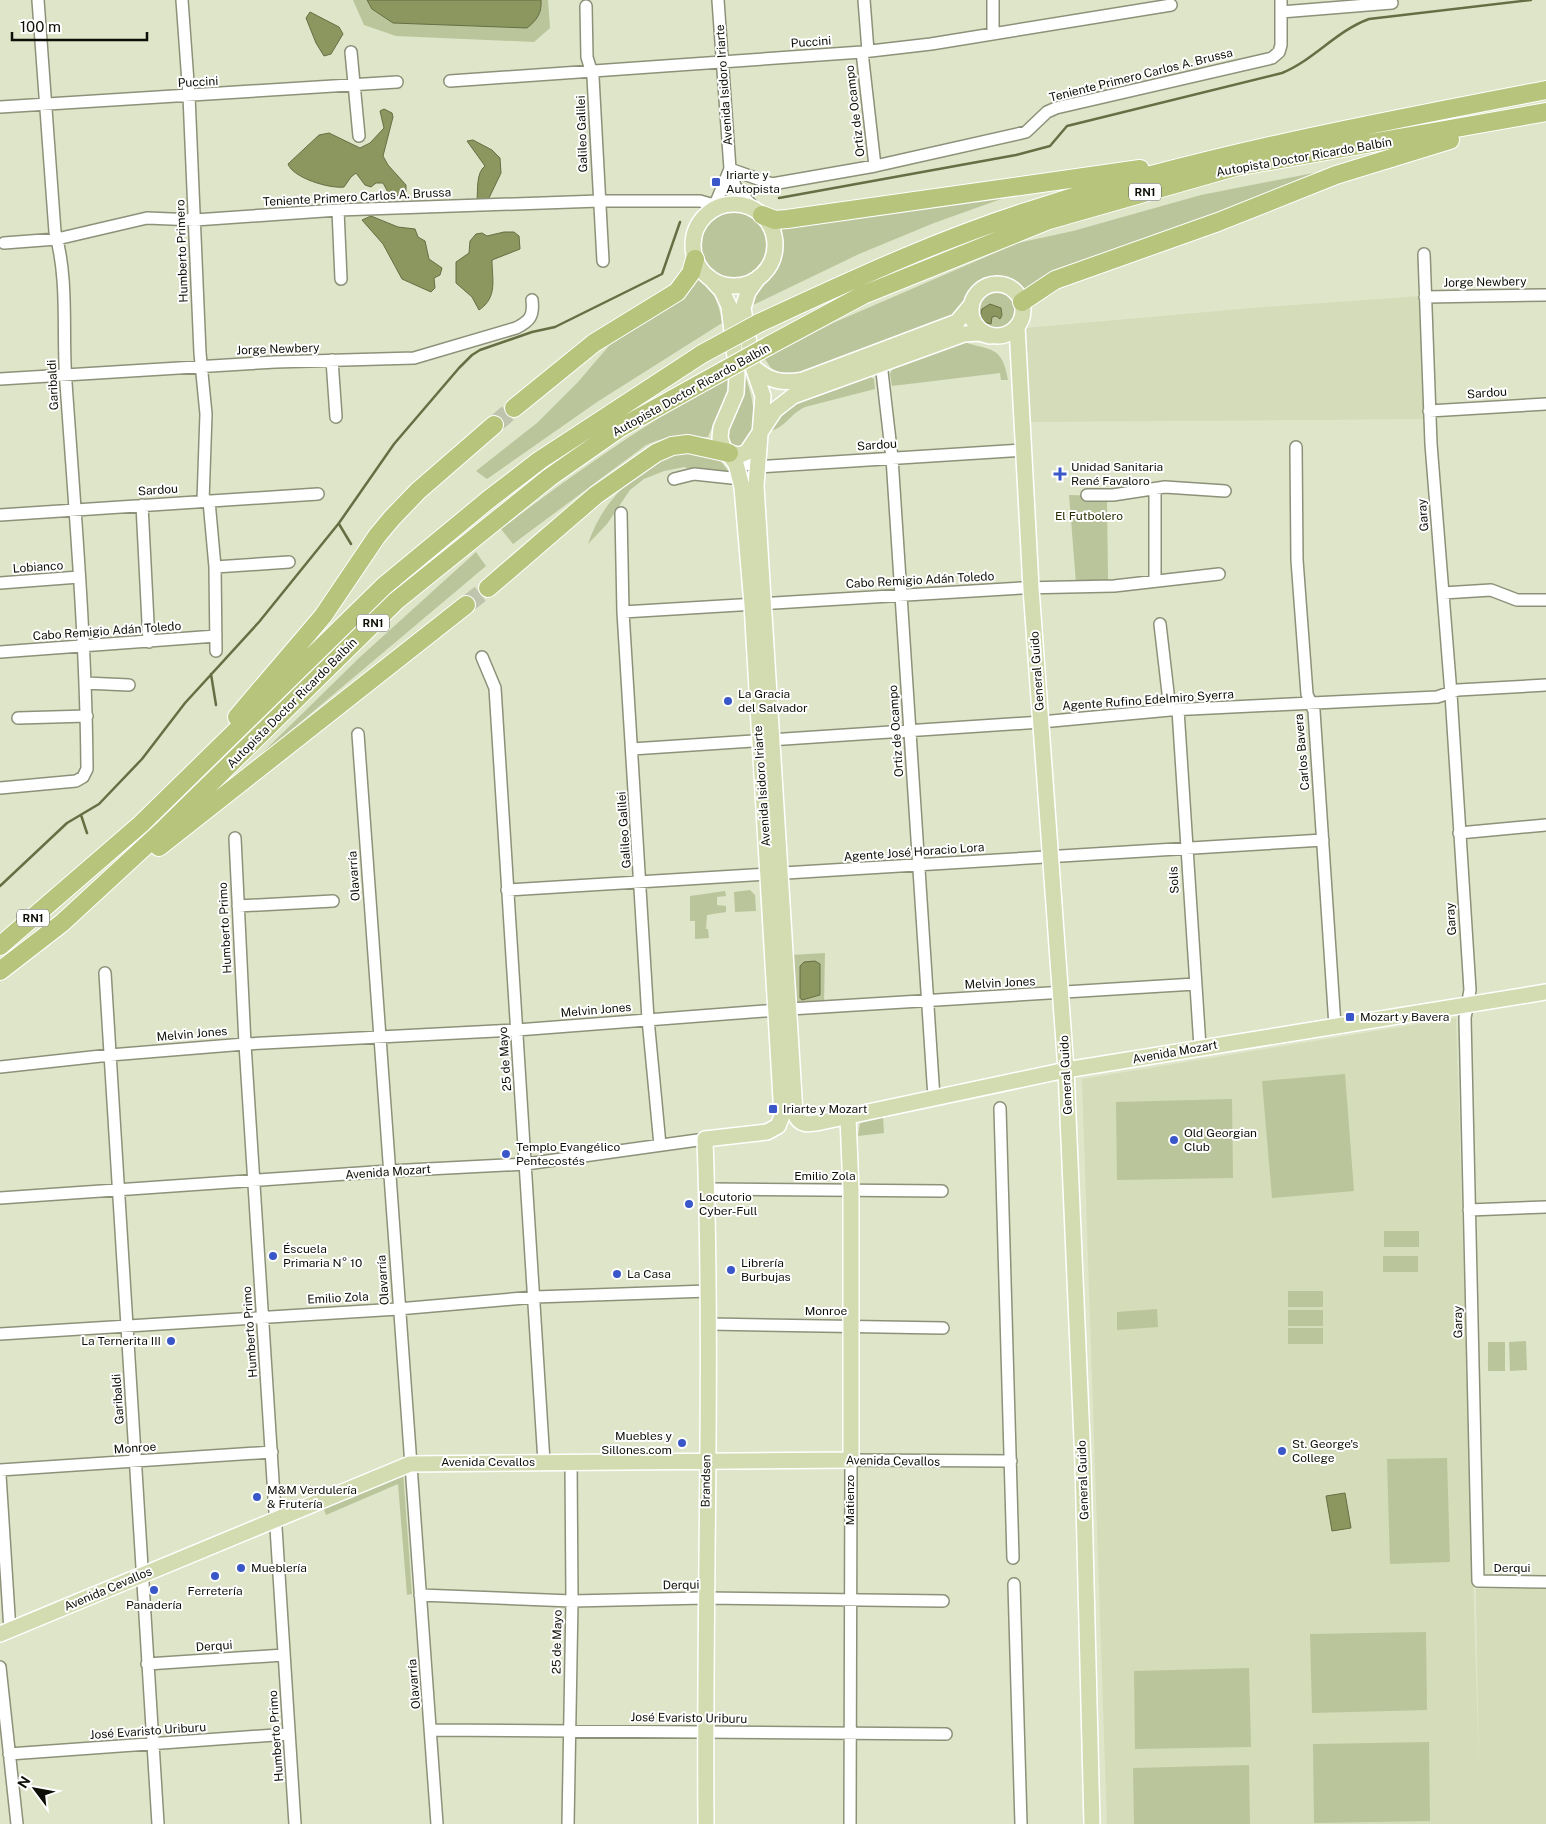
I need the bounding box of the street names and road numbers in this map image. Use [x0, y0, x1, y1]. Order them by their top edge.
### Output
street label: Avenida Isidoro Iriarte [713, 24, 735, 146]
street label: Puccini [790, 34, 832, 50]
street label: Teniente Primero Carlos A. Brussa [1048, 45, 1234, 105]
street label: Ortiz de Ocampo [842, 64, 868, 158]
street label: Puccini [177, 74, 219, 90]
street label: Galileo Galilei [574, 95, 590, 173]
street label: Autopista Doctor Ricardo Balbín [1215, 135, 1393, 179]
road number: RN1 [1129, 183, 1161, 200]
street label: Teniente Primero Carlos A. Brussa [263, 185, 451, 209]
street label: Humberto Primero [173, 199, 191, 303]
street label: Jorge Newbery [1443, 274, 1527, 290]
street label: Jorge Newbery [236, 341, 320, 357]
street label: Autopista Doctor Ricardo Balbín [610, 341, 772, 439]
street label: Garibaldi [45, 359, 61, 411]
street label: Sardou [1466, 385, 1508, 401]
street label: Sardou [856, 437, 898, 453]
street label: Sardou [137, 482, 179, 498]
street label: Garay [1415, 497, 1431, 532]
street label: Lobianco [12, 558, 64, 576]
street label: Cabo Remigio Adán Toledo [845, 569, 995, 591]
road number: RN1 [357, 614, 389, 632]
street label: Cabo Remigio Adán Toledo [32, 619, 182, 643]
street label: General Guido [1027, 631, 1047, 711]
street label: Autopista Doctor Ricardo Balbín [224, 635, 360, 771]
street label: Ortiz de Ocampo [886, 684, 906, 778]
street label: Agente Rufino Edelmiro Syerra [1062, 687, 1234, 713]
street label: Carlos Bavera [1292, 713, 1312, 791]
street label: Avenida Isidoro Iriarte [751, 725, 773, 847]
street label: Galileo Galilei [614, 791, 634, 869]
street label: Agente José Horacio Lora [843, 840, 985, 864]
street label: Olavarría [345, 850, 363, 902]
street label: Solís [1166, 866, 1182, 894]
street label: Humberto Primo [216, 882, 234, 974]
street label: Garay [1443, 902, 1459, 936]
road number: RN1 [17, 910, 49, 926]
street label: Melvin Jones [964, 974, 1036, 992]
street label: Melvin Jones [560, 1000, 632, 1020]
street label: Melvin Jones [156, 1024, 228, 1044]
street label: 25 de Mayo [496, 1026, 514, 1092]
street label: General Guido [1057, 1035, 1075, 1115]
street label: Avenida Mozart [1131, 1038, 1219, 1066]
street label: Avenida Mozart [345, 1162, 432, 1182]
street label: Emilio Zola [794, 1169, 856, 1183]
street label: Olavarría [374, 1254, 392, 1306]
street label: Humberto Primo [240, 1286, 260, 1378]
street label: Emilio Zola [307, 1289, 369, 1307]
street label: Monroe [805, 1304, 847, 1318]
street label: Garay [1451, 1305, 1465, 1339]
street label: Garibaldi [109, 1373, 127, 1425]
street label: Monroe [113, 1440, 157, 1456]
street label: General Guido [1075, 1440, 1091, 1520]
street label: Avenida Cevallos [846, 1453, 940, 1469]
street label: Brandsen [699, 1454, 713, 1508]
street label: Avenida Cevallos [441, 1455, 535, 1469]
street label: Matienzo [843, 1474, 857, 1525]
street label: Derqui [1494, 1561, 1530, 1575]
street label: Avenida Cevallos [62, 1564, 154, 1614]
street label: Derqui [662, 1578, 700, 1592]
street label: 25 de Mayo [549, 1609, 565, 1674]
street label: Derqui [195, 1638, 233, 1654]
street label: Olavarría [405, 1658, 423, 1710]
street label: Humberto Primo [266, 1690, 286, 1782]
street label: José Evaristo Uriburu [631, 1710, 747, 1726]
street label: José Evaristo Uriburu [89, 1720, 207, 1742]

